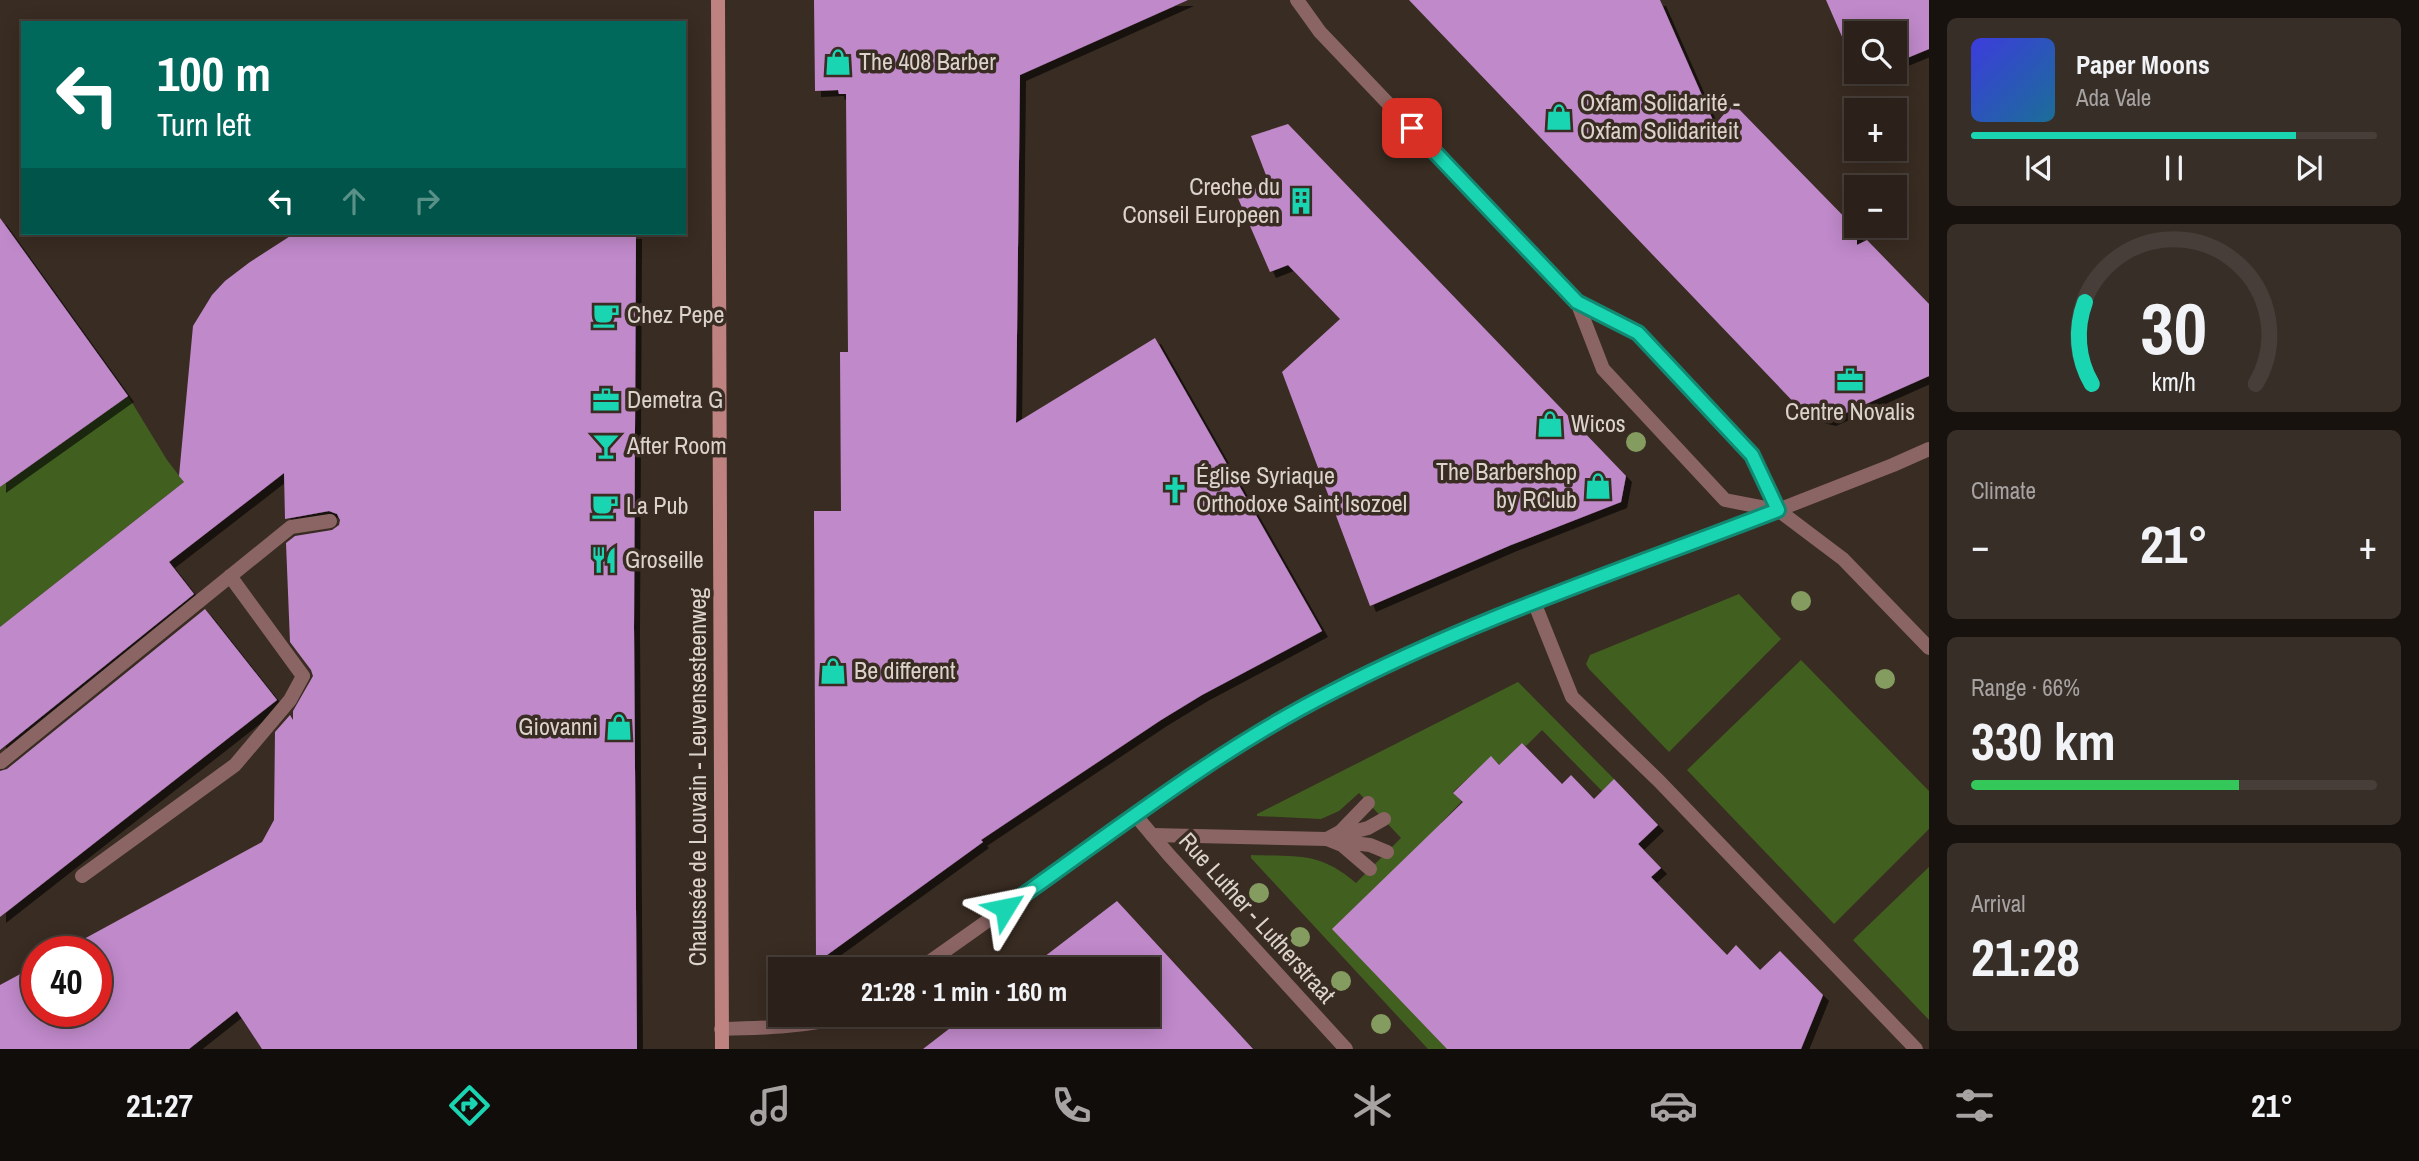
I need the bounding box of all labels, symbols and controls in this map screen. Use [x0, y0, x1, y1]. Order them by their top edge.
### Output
map controls [1844, 21, 1907, 238]
button: search [1844, 21, 1907, 84]
text: 100 m [157, 40, 271, 106]
place label: The 408 Barber [859, 45, 996, 77]
shop icon: The 408 Barber [823, 47, 853, 77]
text: Paper Moons [2076, 47, 2210, 82]
icon: left [42, 49, 133, 140]
text: Ada Vale [2076, 82, 2151, 113]
place label: Oxfam Solidarité - Oxfam Solidariteit [1580, 86, 1740, 146]
pin [1382, 98, 1442, 158]
button: + [1844, 98, 1907, 161]
shop icon: Oxfam Solidarité - Oxfam Solidariteit [1544, 102, 1574, 132]
text: Turn left [157, 103, 251, 146]
icon: arrive [1393, 109, 1431, 147]
icon: previous [2020, 149, 2058, 187]
icon: pause [2155, 149, 2193, 187]
icon: next [2290, 149, 2328, 187]
place label: Creche du Conseil Europeen [1122, 170, 1280, 230]
button: − [1844, 175, 1907, 238]
icon: left [262, 182, 300, 220]
icon: ahead [335, 182, 373, 220]
icon: right [408, 182, 446, 220]
building icon: Creche du Conseil Europeen [1286, 186, 1316, 216]
text: 30 [2141, 280, 2207, 378]
place label: Chez Pepe [627, 298, 724, 330]
cafe icon: Chez Pepe [591, 300, 621, 330]
office icon: Centre Novalis [1835, 365, 1865, 395]
text: km/h [2152, 365, 2196, 399]
place label: Demetra G [627, 383, 723, 415]
office icon: Demetra G [591, 385, 621, 415]
place label: Centre Novalis [1785, 395, 1915, 427]
place label: Wicos [1571, 407, 1626, 439]
shop icon: Wicos [1535, 409, 1565, 439]
place label: After Room [626, 429, 727, 461]
bar icon: After Room [591, 431, 621, 461]
place label: The Barbershop by RClub [1436, 455, 1577, 515]
place label: Église Syriaque Orthodoxe Saint Isozoel [1196, 459, 1407, 519]
shop icon: The Barbershop by RClub [1583, 471, 1613, 501]
church icon: Église Syriaque Orthodoxe Saint Isozoel [1160, 475, 1190, 505]
text: Climate [1971, 475, 2036, 506]
place label: La Pub [626, 489, 688, 521]
cafe icon: La Pub [590, 491, 620, 521]
text: 21° [2140, 509, 2208, 579]
text: − [1971, 520, 1989, 571]
text: + [2359, 520, 2377, 571]
place label: Groseille [625, 543, 704, 575]
restaurant icon: Groseille [589, 545, 619, 575]
street label: Chaussée de Louvain - Leuvensesteenweg [681, 588, 713, 966]
place label: Be different [854, 654, 956, 686]
shop icon: Be different [818, 656, 848, 686]
text: Range · 66% [1971, 672, 2080, 703]
text: 330 km [1971, 706, 2116, 776]
place label: Giovanni [518, 710, 598, 742]
shop icon: Giovanni [604, 712, 634, 742]
street label: Rue Luther - Lutherstraat [1172, 825, 1344, 1010]
position arrow [968, 871, 1042, 945]
text: Arrival [1971, 888, 2026, 919]
text: 21:28 [1971, 922, 2080, 992]
speed limit sign: 40 [21, 936, 112, 1027]
text: 21:28 · 1 min · 160 m [861, 974, 1067, 1009]
icon: directions [445, 1081, 494, 1130]
icon: music [746, 1081, 795, 1130]
icon: phone [1047, 1081, 1096, 1130]
icon: climate [1348, 1081, 1397, 1130]
icon: car [1649, 1081, 1698, 1130]
icon: filters [1950, 1081, 1999, 1130]
text: 21:27 [126, 1084, 193, 1127]
text: 21° [2251, 1084, 2293, 1127]

